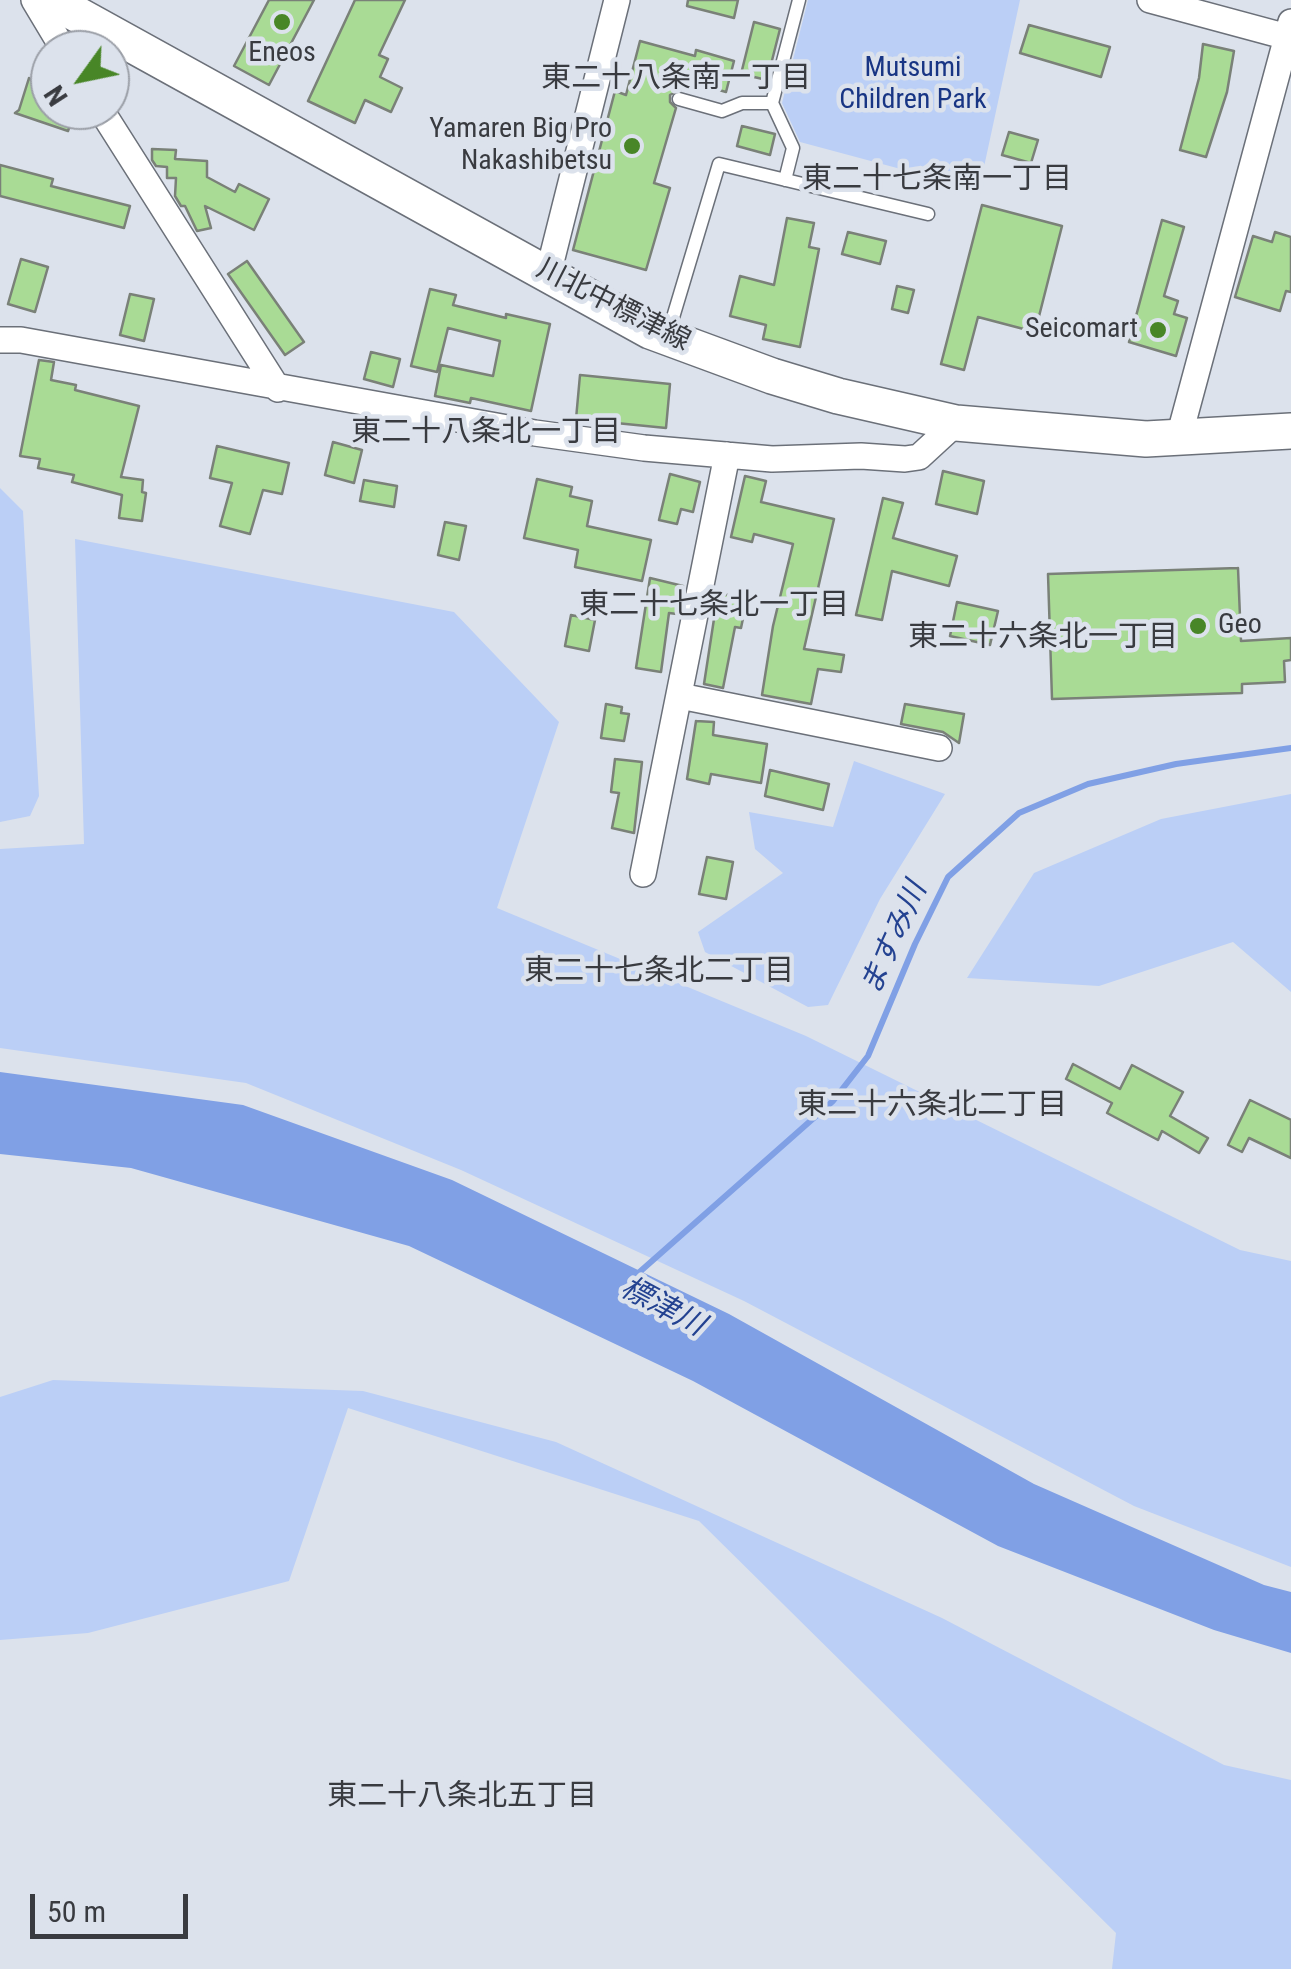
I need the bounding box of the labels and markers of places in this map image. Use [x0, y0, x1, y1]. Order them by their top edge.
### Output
marker: Eneos [271, 11, 293, 33]
place label: Eneos [248, 37, 316, 71]
place label: Yamaren Big Pro Nakashibetsu [429, 113, 612, 179]
marker: Yamaren Big Pro Nakashibetsu [621, 135, 643, 157]
place label: Seicomart [1025, 313, 1138, 347]
marker: Seicomart [1147, 319, 1169, 341]
place label: Geo [1218, 609, 1262, 643]
marker: Geo [1187, 615, 1209, 637]

